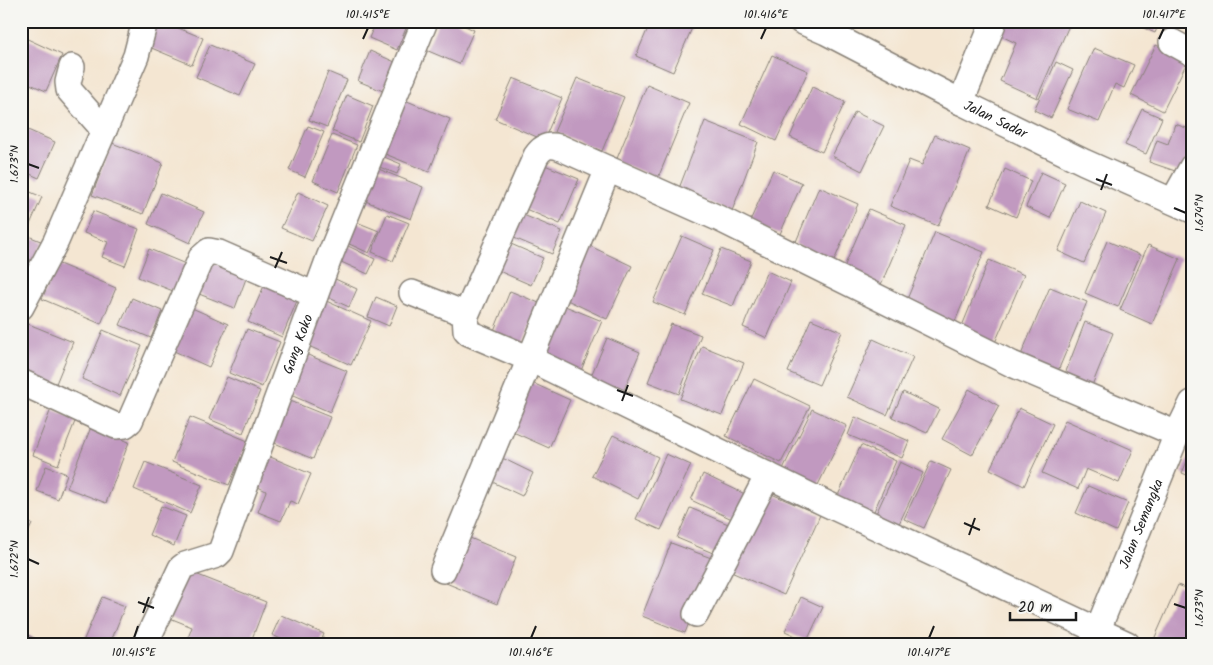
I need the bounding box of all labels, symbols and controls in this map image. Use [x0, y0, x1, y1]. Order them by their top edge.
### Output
text: 101.415°E [346, 5, 391, 24]
text: 101.416°E [744, 5, 789, 24]
text: 101.417°E [1142, 5, 1187, 24]
street label: Jalan Sadar [960, 95, 1032, 145]
text: 1.673°N [5, 145, 24, 183]
text: 1.674°N [1190, 194, 1209, 232]
street label: Gang Koko [277, 311, 319, 377]
street label: Jalan Semangka [1114, 476, 1170, 572]
text: 1.672°N [5, 540, 24, 578]
text: 1.673°N [1190, 589, 1209, 627]
scale bar [1010, 590, 1077, 622]
text: 20 m [1018, 596, 1052, 620]
text: 101.415°E [112, 643, 157, 662]
text: 101.416°E [509, 643, 554, 662]
text: 101.417°E [907, 643, 952, 662]

